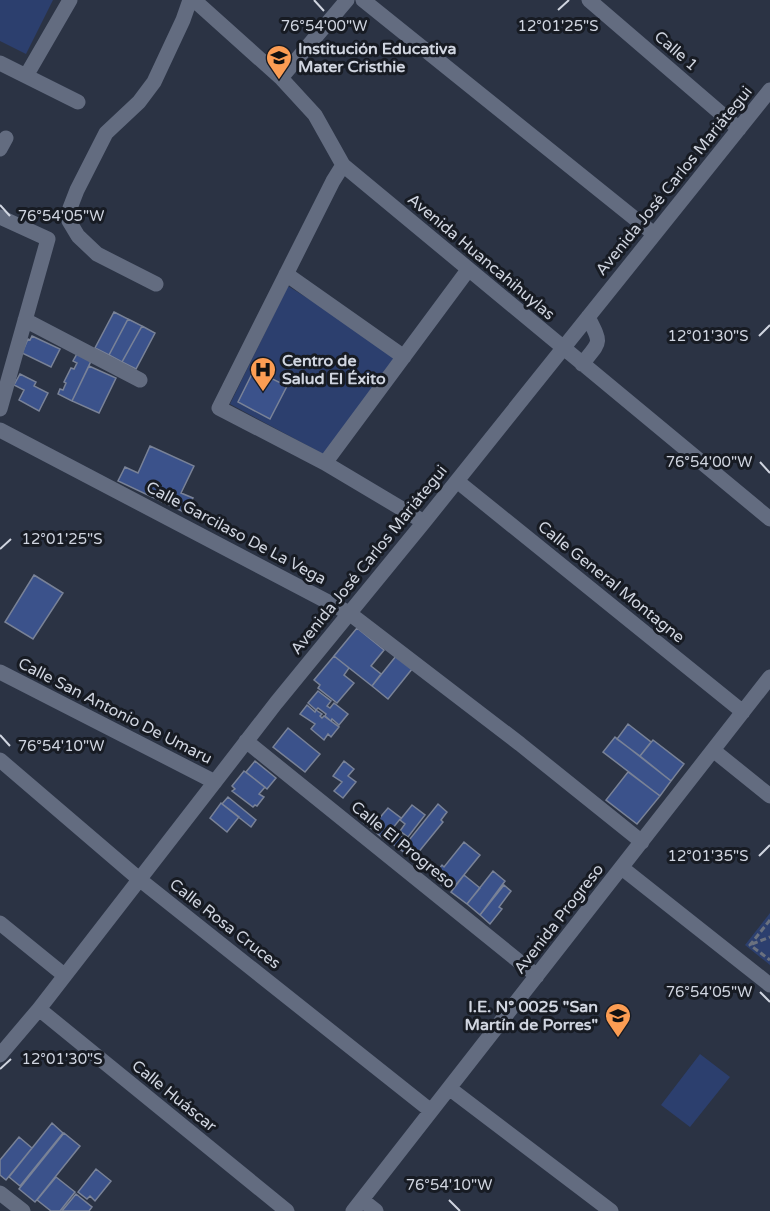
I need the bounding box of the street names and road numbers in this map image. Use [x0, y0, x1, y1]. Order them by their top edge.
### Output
street label: Calle 1 [650, 27, 702, 75]
street label: Avenida José Carlos Mariátegui [591, 82, 757, 280]
street label: Avenida Huancahihuylas [403, 190, 559, 324]
street label: Avenida José Carlos Mariátegui [286, 461, 452, 659]
street label: Calle Garcilaso De La Vega [143, 477, 329, 589]
street label: Calle General Montagne [534, 517, 688, 647]
street label: Calle San Antonio De Umaru [15, 653, 215, 769]
street label: Calle El Progreso [347, 797, 459, 893]
street label: Avenida Progreso [510, 860, 608, 978]
street label: Calle Rosa Cruces [166, 874, 284, 974]
street label: Calle Huáscar [128, 1056, 221, 1137]

